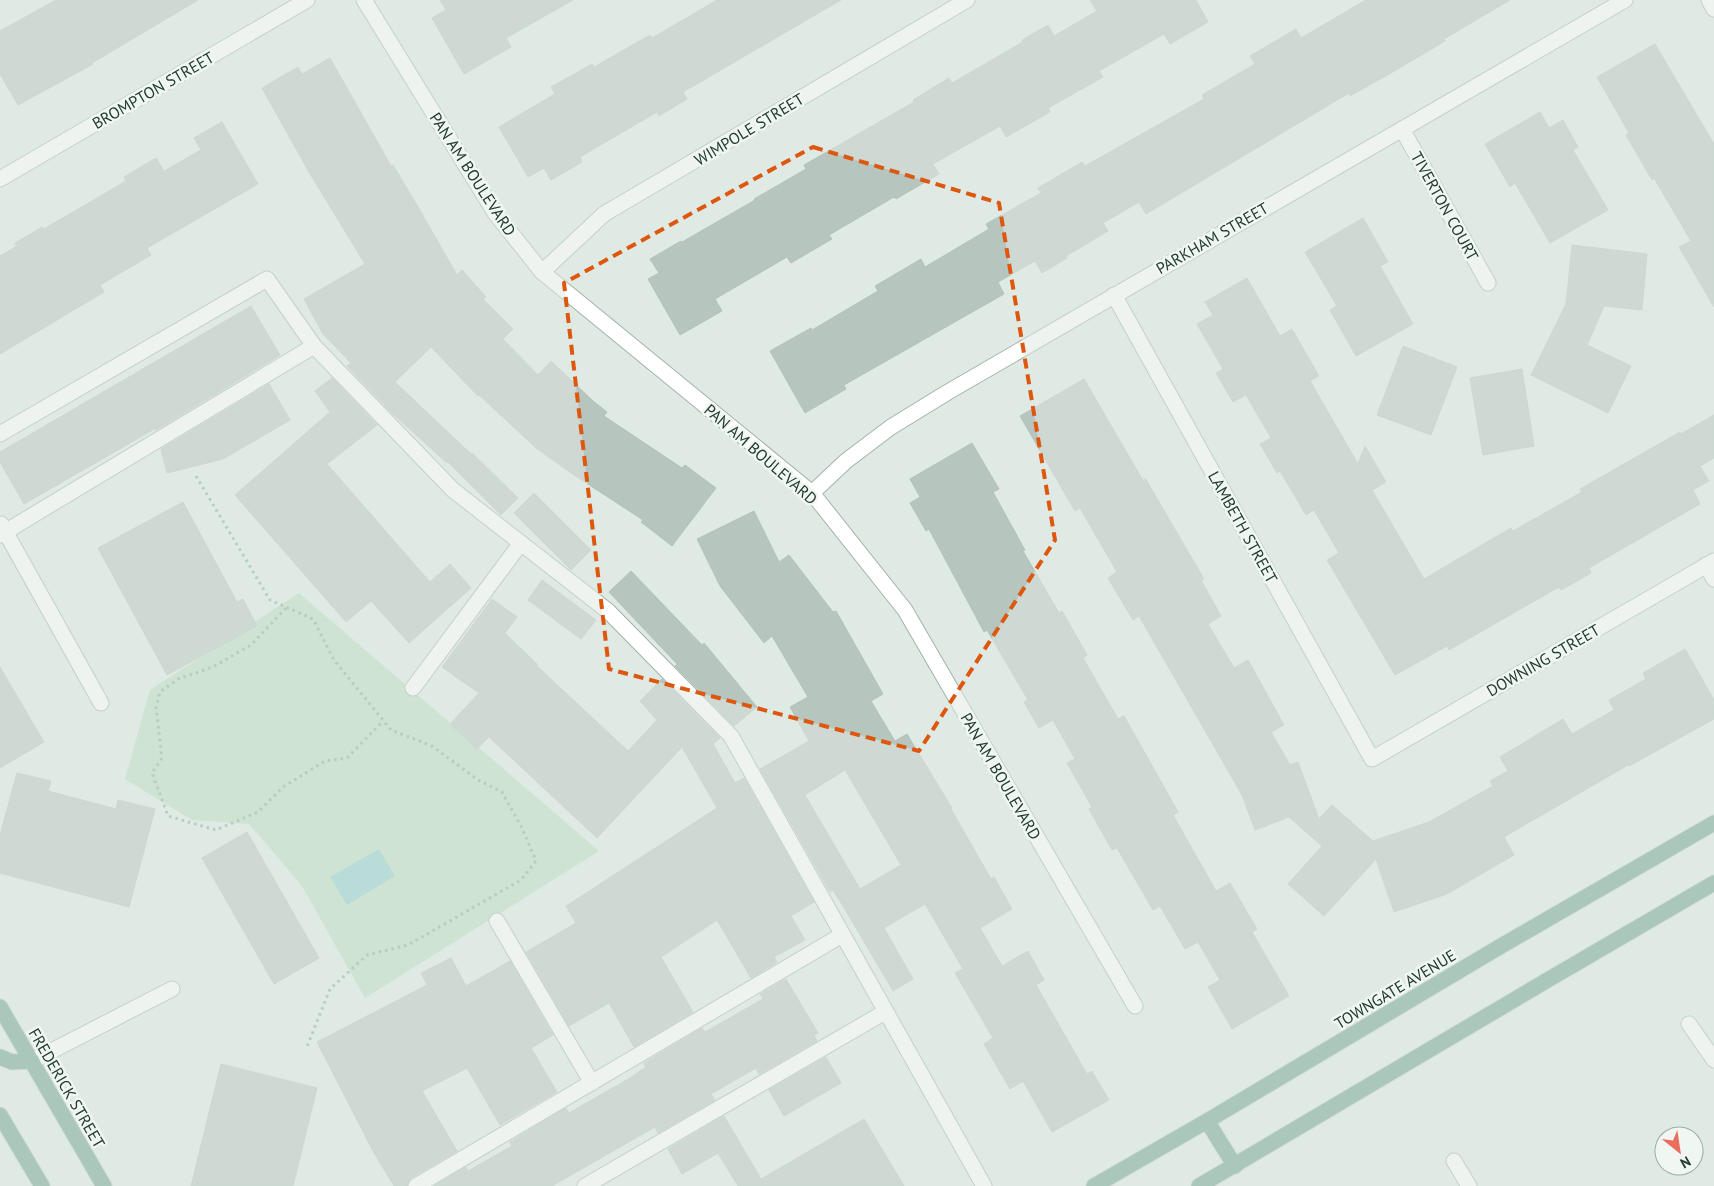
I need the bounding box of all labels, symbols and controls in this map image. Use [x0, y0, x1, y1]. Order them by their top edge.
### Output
street label: BROMPTON STREET [88, 47, 218, 133]
street label: WIMPOLE STREET [691, 88, 807, 170]
street label: PAN AM BOULEVARD [426, 108, 520, 240]
street label: TIVERTON COURT [1407, 148, 1483, 264]
street label: PARKHAM STREET [1152, 198, 1272, 278]
street label: PAN AM BOULEVARD [700, 399, 822, 509]
street label: LAMBETH STREET [1204, 467, 1282, 587]
street label: DOWNING STREET [1483, 619, 1603, 701]
street label: PAN AM BOULEVARD [956, 709, 1046, 843]
street label: TOWNGATE AVENUE [1331, 945, 1459, 1033]
street label: FREDERICK STREET [25, 1024, 110, 1152]
north arrow [1654, 1126, 1704, 1176]
text: N [1677, 1152, 1694, 1172]

